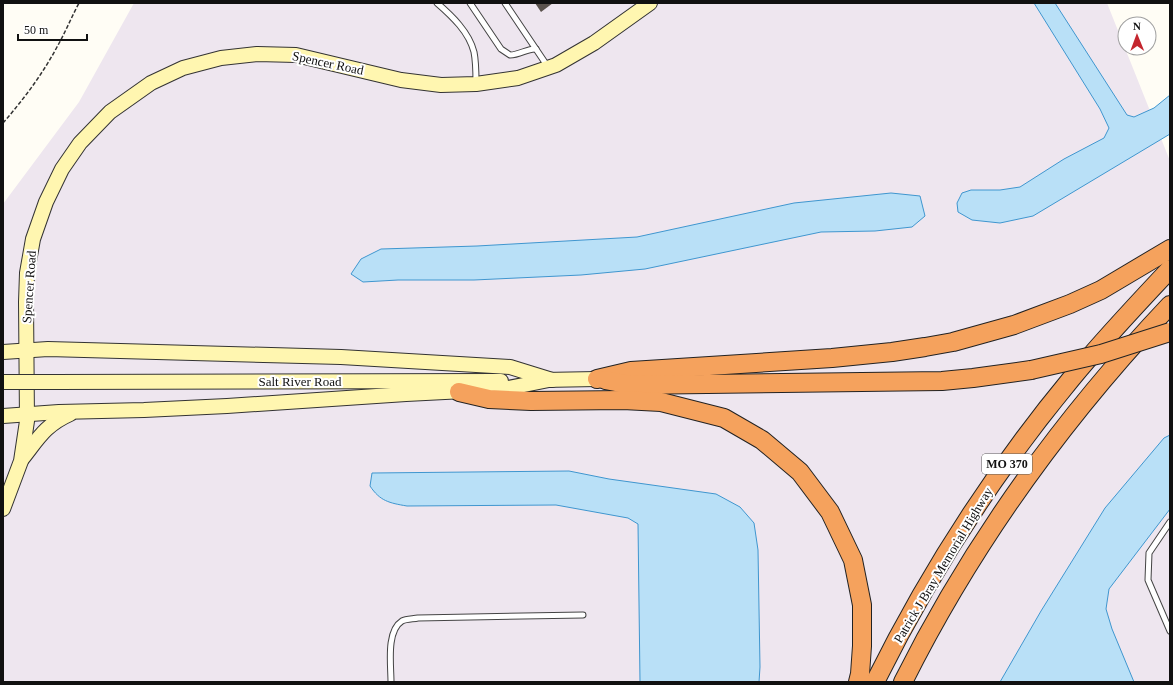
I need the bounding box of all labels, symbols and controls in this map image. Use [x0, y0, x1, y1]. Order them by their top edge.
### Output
scale bar [18, 16, 87, 42]
north arrow [1117, 16, 1157, 56]
text: N [1133, 20, 1141, 32]
text: 50 m [24, 23, 49, 37]
street label: Spencer Road [291, 48, 366, 78]
street label: Spencer Road [19, 250, 39, 324]
street label: Salt River Road [258, 374, 342, 389]
road number: MO 370 [982, 454, 1032, 474]
street label: Patrick J Bray Memorial Highway [890, 484, 996, 646]

